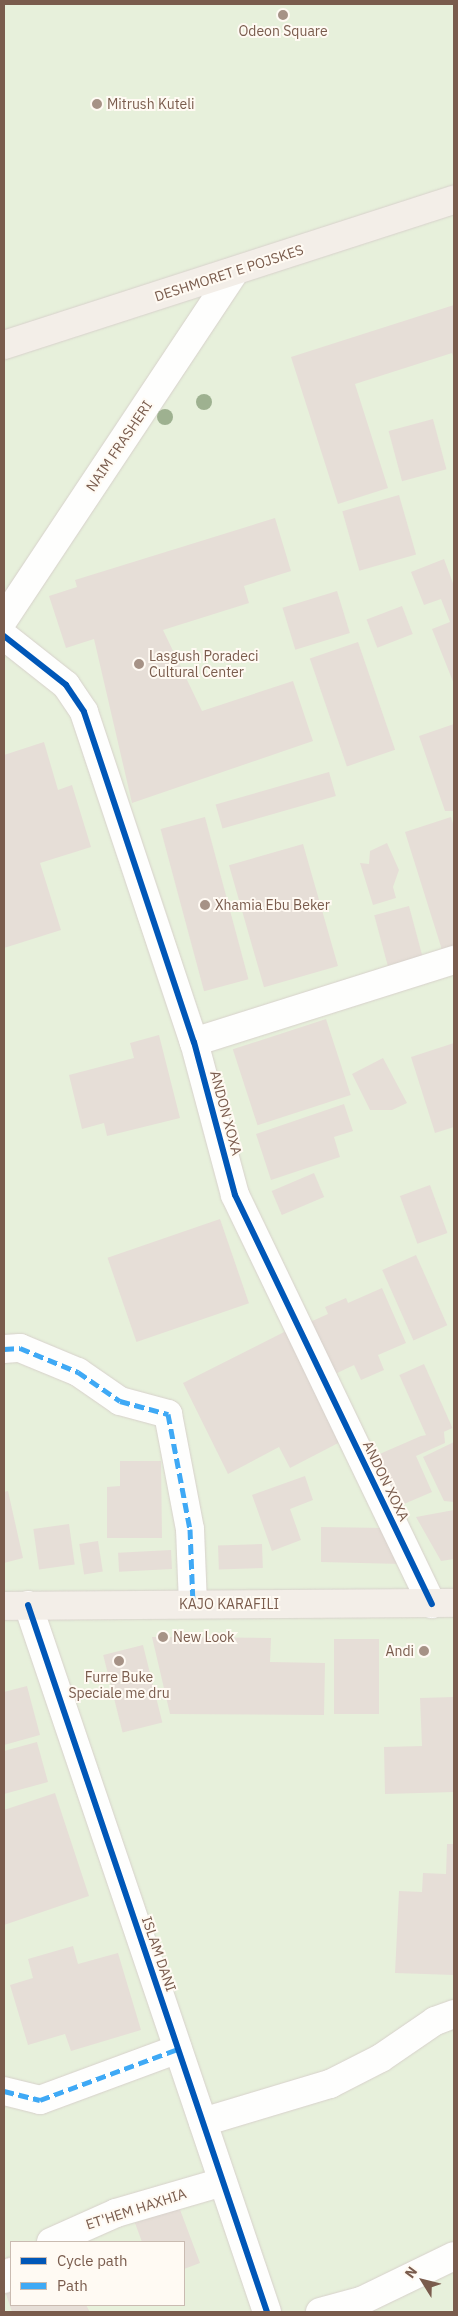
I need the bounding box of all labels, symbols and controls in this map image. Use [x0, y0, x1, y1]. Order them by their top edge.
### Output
marker: Odeon Square [277, 9, 289, 21]
place label: Odeon Square [238, 23, 328, 39]
place label: Mitrush Kuteli [107, 96, 194, 112]
marker: Mitrush Kuteli [91, 98, 103, 110]
street label: DESHMORET E POJSKES [153, 241, 305, 305]
street label: NAIM FRASHERI [82, 398, 156, 494]
place label: Lasgush Poradeci Cultural Center [149, 648, 258, 680]
marker: Lasgush Poradeci Cultural Center [133, 658, 145, 670]
place label: Xhamia Ebu Beker [215, 897, 330, 913]
marker: Xhamia Ebu Beker [199, 899, 211, 911]
street label: ANDON XOXA [207, 1069, 245, 1157]
street label: ANDON XOXA [359, 1438, 413, 1524]
street label: KAJO KARAFILI [179, 1596, 279, 1612]
place label: New Look [173, 1629, 235, 1645]
marker: New Look [157, 1631, 169, 1643]
place label: Andi [385, 1643, 414, 1659]
marker: Andi [418, 1645, 430, 1657]
marker: Furre Buke Speciale me dru [113, 1655, 125, 1667]
place label: Furre Buke Speciale me dru [68, 1669, 170, 1701]
street label: ISLAM DANI [138, 1914, 180, 1994]
street label: ET'HEM HAXHIA [84, 2185, 188, 2233]
legend [10, 2241, 185, 2306]
text: Cycle path [57, 2251, 128, 2270]
north arrow [398, 2256, 448, 2306]
text: N [401, 2263, 421, 2282]
text: Path [57, 2276, 88, 2295]

